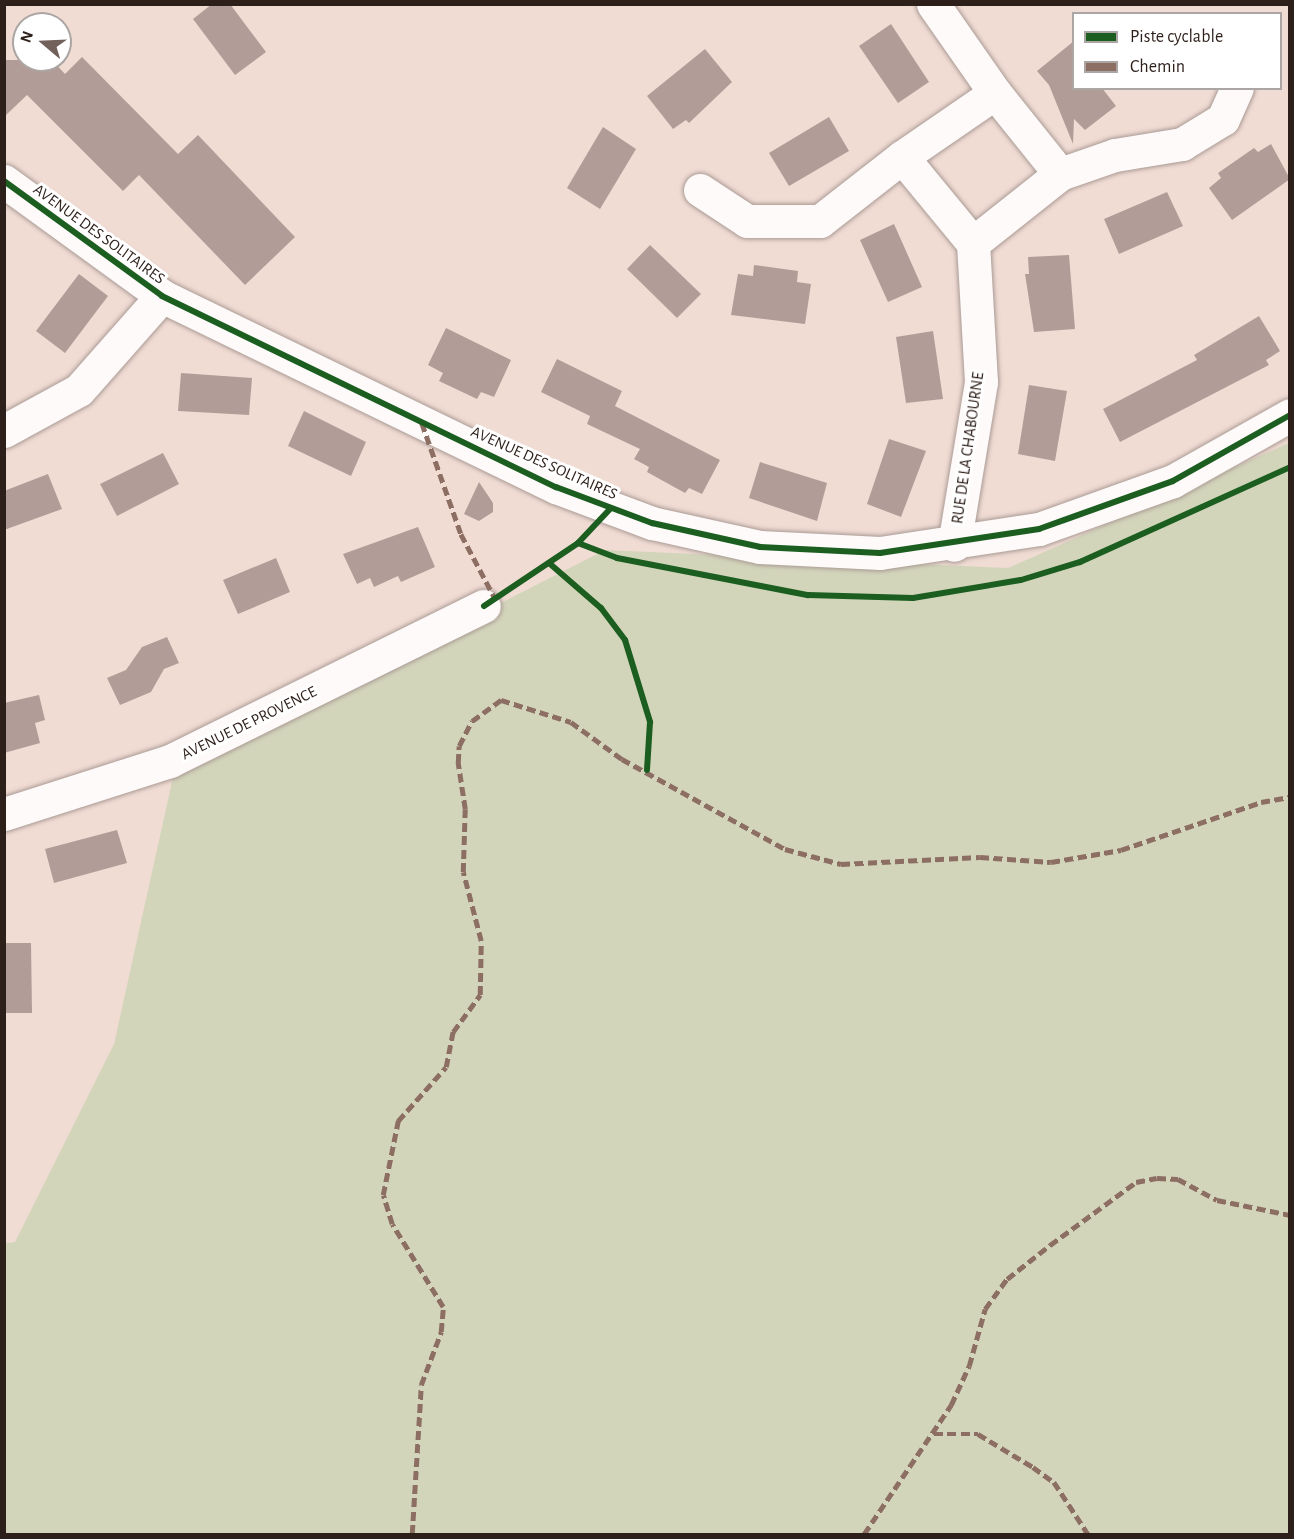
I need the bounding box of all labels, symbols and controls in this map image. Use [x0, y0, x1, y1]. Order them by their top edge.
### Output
north arrow [12, 12, 72, 72]
legend [1072, 12, 1282, 90]
text: Piste cyclable [1130, 28, 1223, 46]
text: N [17, 29, 36, 45]
text: Chemin [1130, 58, 1185, 76]
street label: AVENUE DES SOLITAIRES [29, 180, 169, 288]
street label: RUE DE LA CHABOURNE [948, 371, 988, 525]
street label: AVENUE DES SOLITAIRES [468, 422, 620, 504]
street label: AVENUE DE PROVENCE [178, 682, 320, 764]

